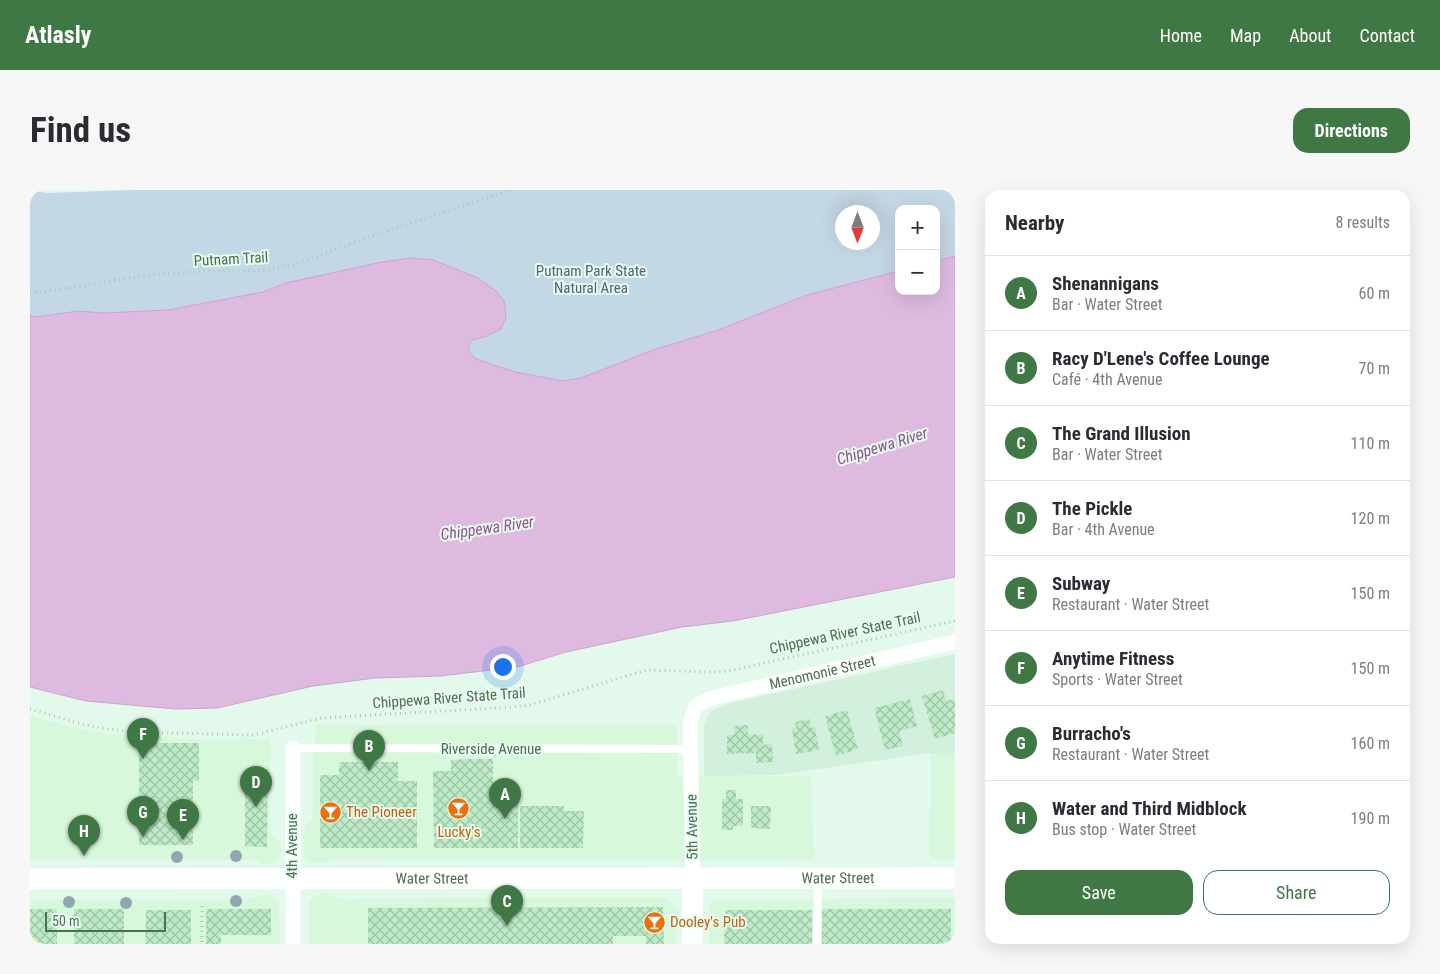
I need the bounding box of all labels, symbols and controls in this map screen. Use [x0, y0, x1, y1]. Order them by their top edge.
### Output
text: Atlasly [25, 21, 91, 49]
text: Home [1160, 25, 1202, 46]
text: Map [1230, 25, 1261, 46]
text: About [1289, 25, 1331, 46]
text: Contact [1359, 25, 1415, 46]
button: Directions [1293, 108, 1410, 153]
text: Find us [30, 110, 131, 151]
north arrow [835, 205, 880, 250]
map controls [895, 205, 940, 295]
button: + [895, 205, 940, 250]
text: Nearby [1005, 211, 1064, 235]
text: 8 results [1335, 213, 1390, 232]
street label: Putnam Trail [193, 248, 269, 270]
button: − [895, 250, 940, 295]
park label: Putnam Park State Natural Area [536, 262, 646, 297]
text: Shenannigans [1052, 272, 1159, 295]
text: A [1016, 284, 1026, 303]
text: 60 m [1358, 284, 1390, 303]
text: Bar · Water Street [1052, 295, 1162, 314]
text: Racy D'Lene's Coffee Lounge [1052, 347, 1270, 370]
text: B [1017, 359, 1025, 378]
text: 70 m [1358, 359, 1390, 378]
text: Café · 4th Avenue [1052, 370, 1162, 389]
text: The Grand Illusion [1052, 422, 1191, 445]
water label: Chippewa River [834, 423, 931, 469]
text: C [1016, 434, 1026, 453]
text: 110 m [1351, 434, 1390, 453]
text: Bar · Water Street [1052, 445, 1162, 464]
text: The Pickle [1052, 497, 1132, 520]
text: D [1016, 509, 1026, 528]
text: 120 m [1351, 509, 1390, 528]
water label: Chippewa River [439, 512, 536, 544]
text: Bar · 4th Avenue [1052, 520, 1155, 539]
text: Subway [1052, 572, 1110, 595]
text: E [1017, 584, 1025, 603]
text: 150 m [1351, 584, 1390, 603]
text: Restaurant · Water Street [1052, 595, 1209, 614]
street label: Chippewa River State Trail [768, 608, 922, 658]
text: Anytime Fitness [1052, 647, 1174, 670]
street label: Menomonie Street [768, 652, 877, 694]
your location [490, 654, 516, 680]
text: F [1017, 659, 1025, 678]
text: 150 m [1351, 659, 1390, 678]
text: Sports · Water Street [1052, 670, 1183, 689]
street label: Chippewa River State Trail [372, 684, 526, 712]
pin: F [127, 718, 159, 759]
text: Burracho's [1052, 722, 1131, 745]
pin: B [353, 730, 385, 771]
text: G [1016, 734, 1026, 753]
text: 160 m [1351, 734, 1390, 753]
street label: Riverside Avenue [441, 740, 541, 758]
text: Restaurant · Water Street [1052, 745, 1209, 764]
pin: D [240, 766, 272, 807]
pin: A [489, 778, 521, 819]
street label: 5th Avenue [682, 794, 702, 860]
pin: G [127, 796, 159, 837]
bar icon: Lucky's [447, 797, 471, 821]
text: Water and Third Midblock [1052, 797, 1246, 820]
pin: E [167, 799, 199, 840]
bar icon: The Pioneer [318, 800, 342, 824]
place label: The Pioneer [346, 803, 417, 821]
text: H [1016, 809, 1026, 828]
text: 190 m [1351, 809, 1390, 828]
street label: 4th Avenue [283, 813, 301, 879]
pin: H [68, 815, 100, 856]
text: Bus stop · Water Street [1052, 820, 1196, 839]
place label: Lucky's [438, 823, 481, 841]
street label: Water Street [801, 869, 875, 887]
street label: Water Street [395, 870, 469, 888]
button: Save [1005, 870, 1193, 915]
button: Share [1203, 870, 1390, 915]
pin: C [491, 885, 523, 926]
scale bar [45, 909, 166, 932]
bar icon: Dooley's Pub [642, 910, 666, 934]
text: 50 m [52, 913, 80, 929]
place label: Dooley's Pub [670, 913, 746, 931]

